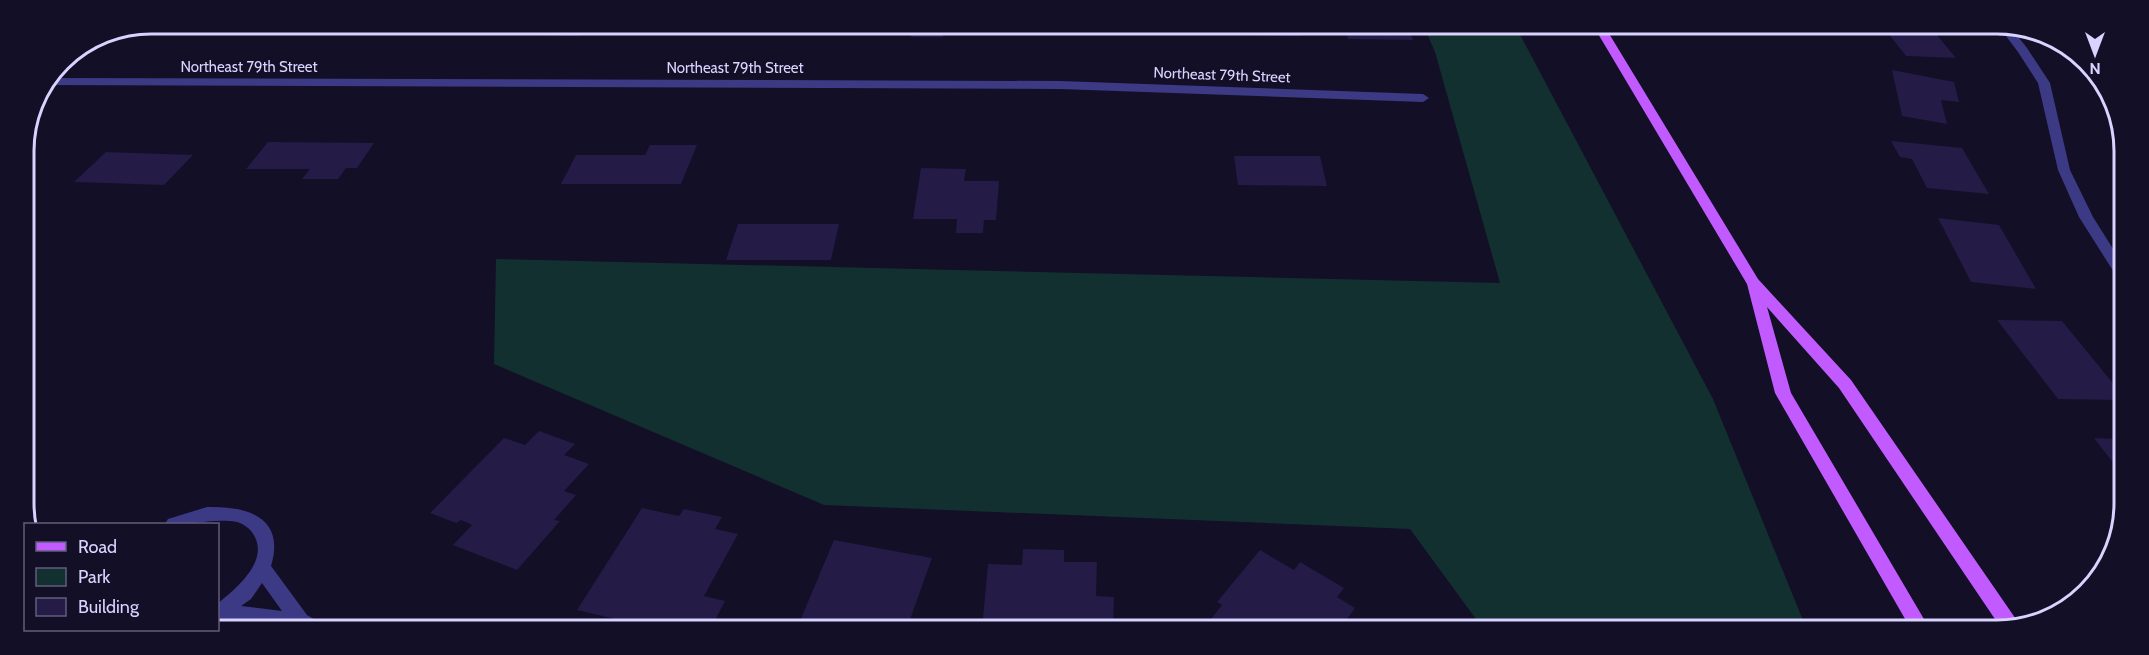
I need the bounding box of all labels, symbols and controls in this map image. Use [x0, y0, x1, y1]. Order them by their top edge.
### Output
north arrow [2065, 24, 2125, 84]
street label: Northeast 79th Street [180, 58, 318, 76]
street label: Northeast 79th Street [666, 59, 804, 77]
text: N [2089, 59, 2101, 78]
street label: Northeast 79th Street [1153, 64, 1291, 86]
legend [24, 523, 219, 631]
text: Road [78, 536, 117, 558]
text: Park [78, 566, 111, 588]
text: Building [78, 596, 140, 618]

